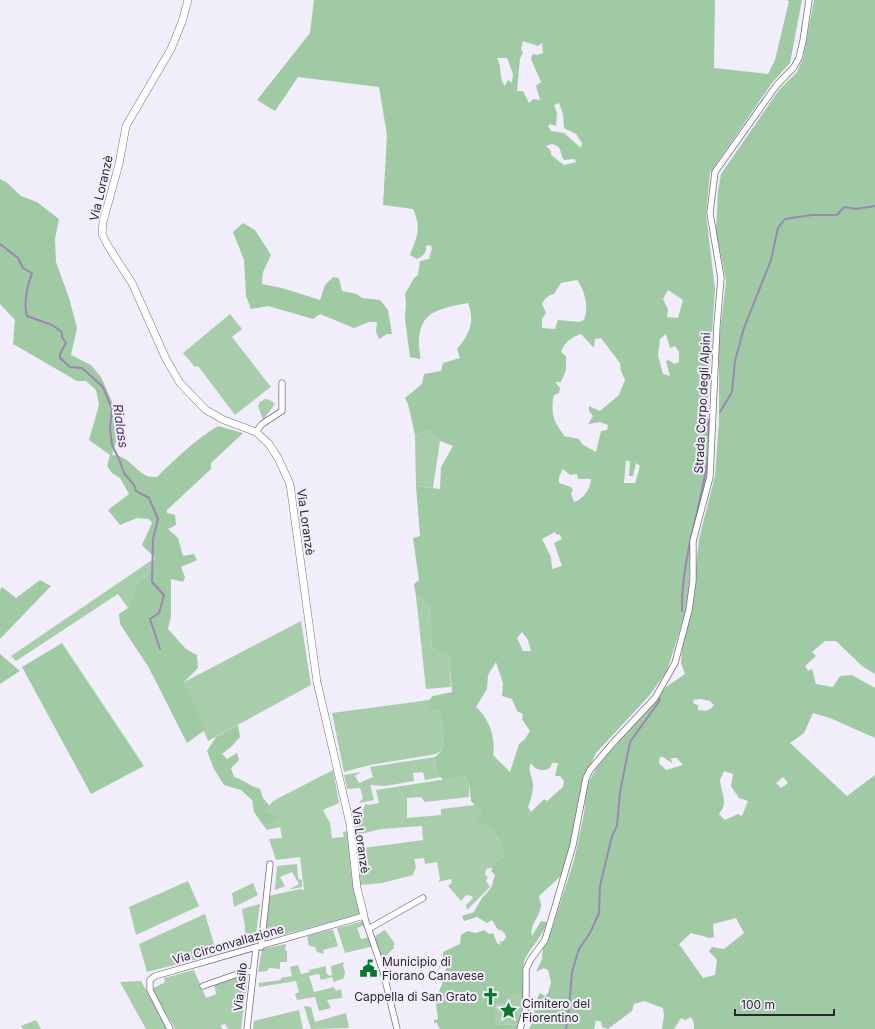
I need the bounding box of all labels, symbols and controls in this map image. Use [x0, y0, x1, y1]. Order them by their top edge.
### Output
street label: Via Loranzè [86, 154, 116, 222]
street label: Strada Corpo degli Alpini [691, 332, 713, 474]
water label: Rialass [110, 403, 132, 449]
street label: Via Loranzè [294, 488, 318, 556]
street label: Via Loranzè [349, 806, 373, 874]
street label: Via Circonvallazione [171, 921, 285, 967]
place label: Municipio di Fiorano Canavese [382, 954, 484, 983]
public building icon: Municipio di Fiorano Canavese [359, 958, 379, 978]
street label: Via Asilo [230, 962, 250, 1012]
church icon: Cappella di San Grato [480, 986, 500, 1006]
place label: Cappella di San Grato [354, 989, 477, 1004]
scale bar [735, 991, 834, 1017]
place label: Cimitero del Fiorentino [522, 996, 590, 1025]
text: 100 m [741, 997, 775, 1012]
place icon: Cimitero del Fiorentino [499, 1000, 519, 1020]

